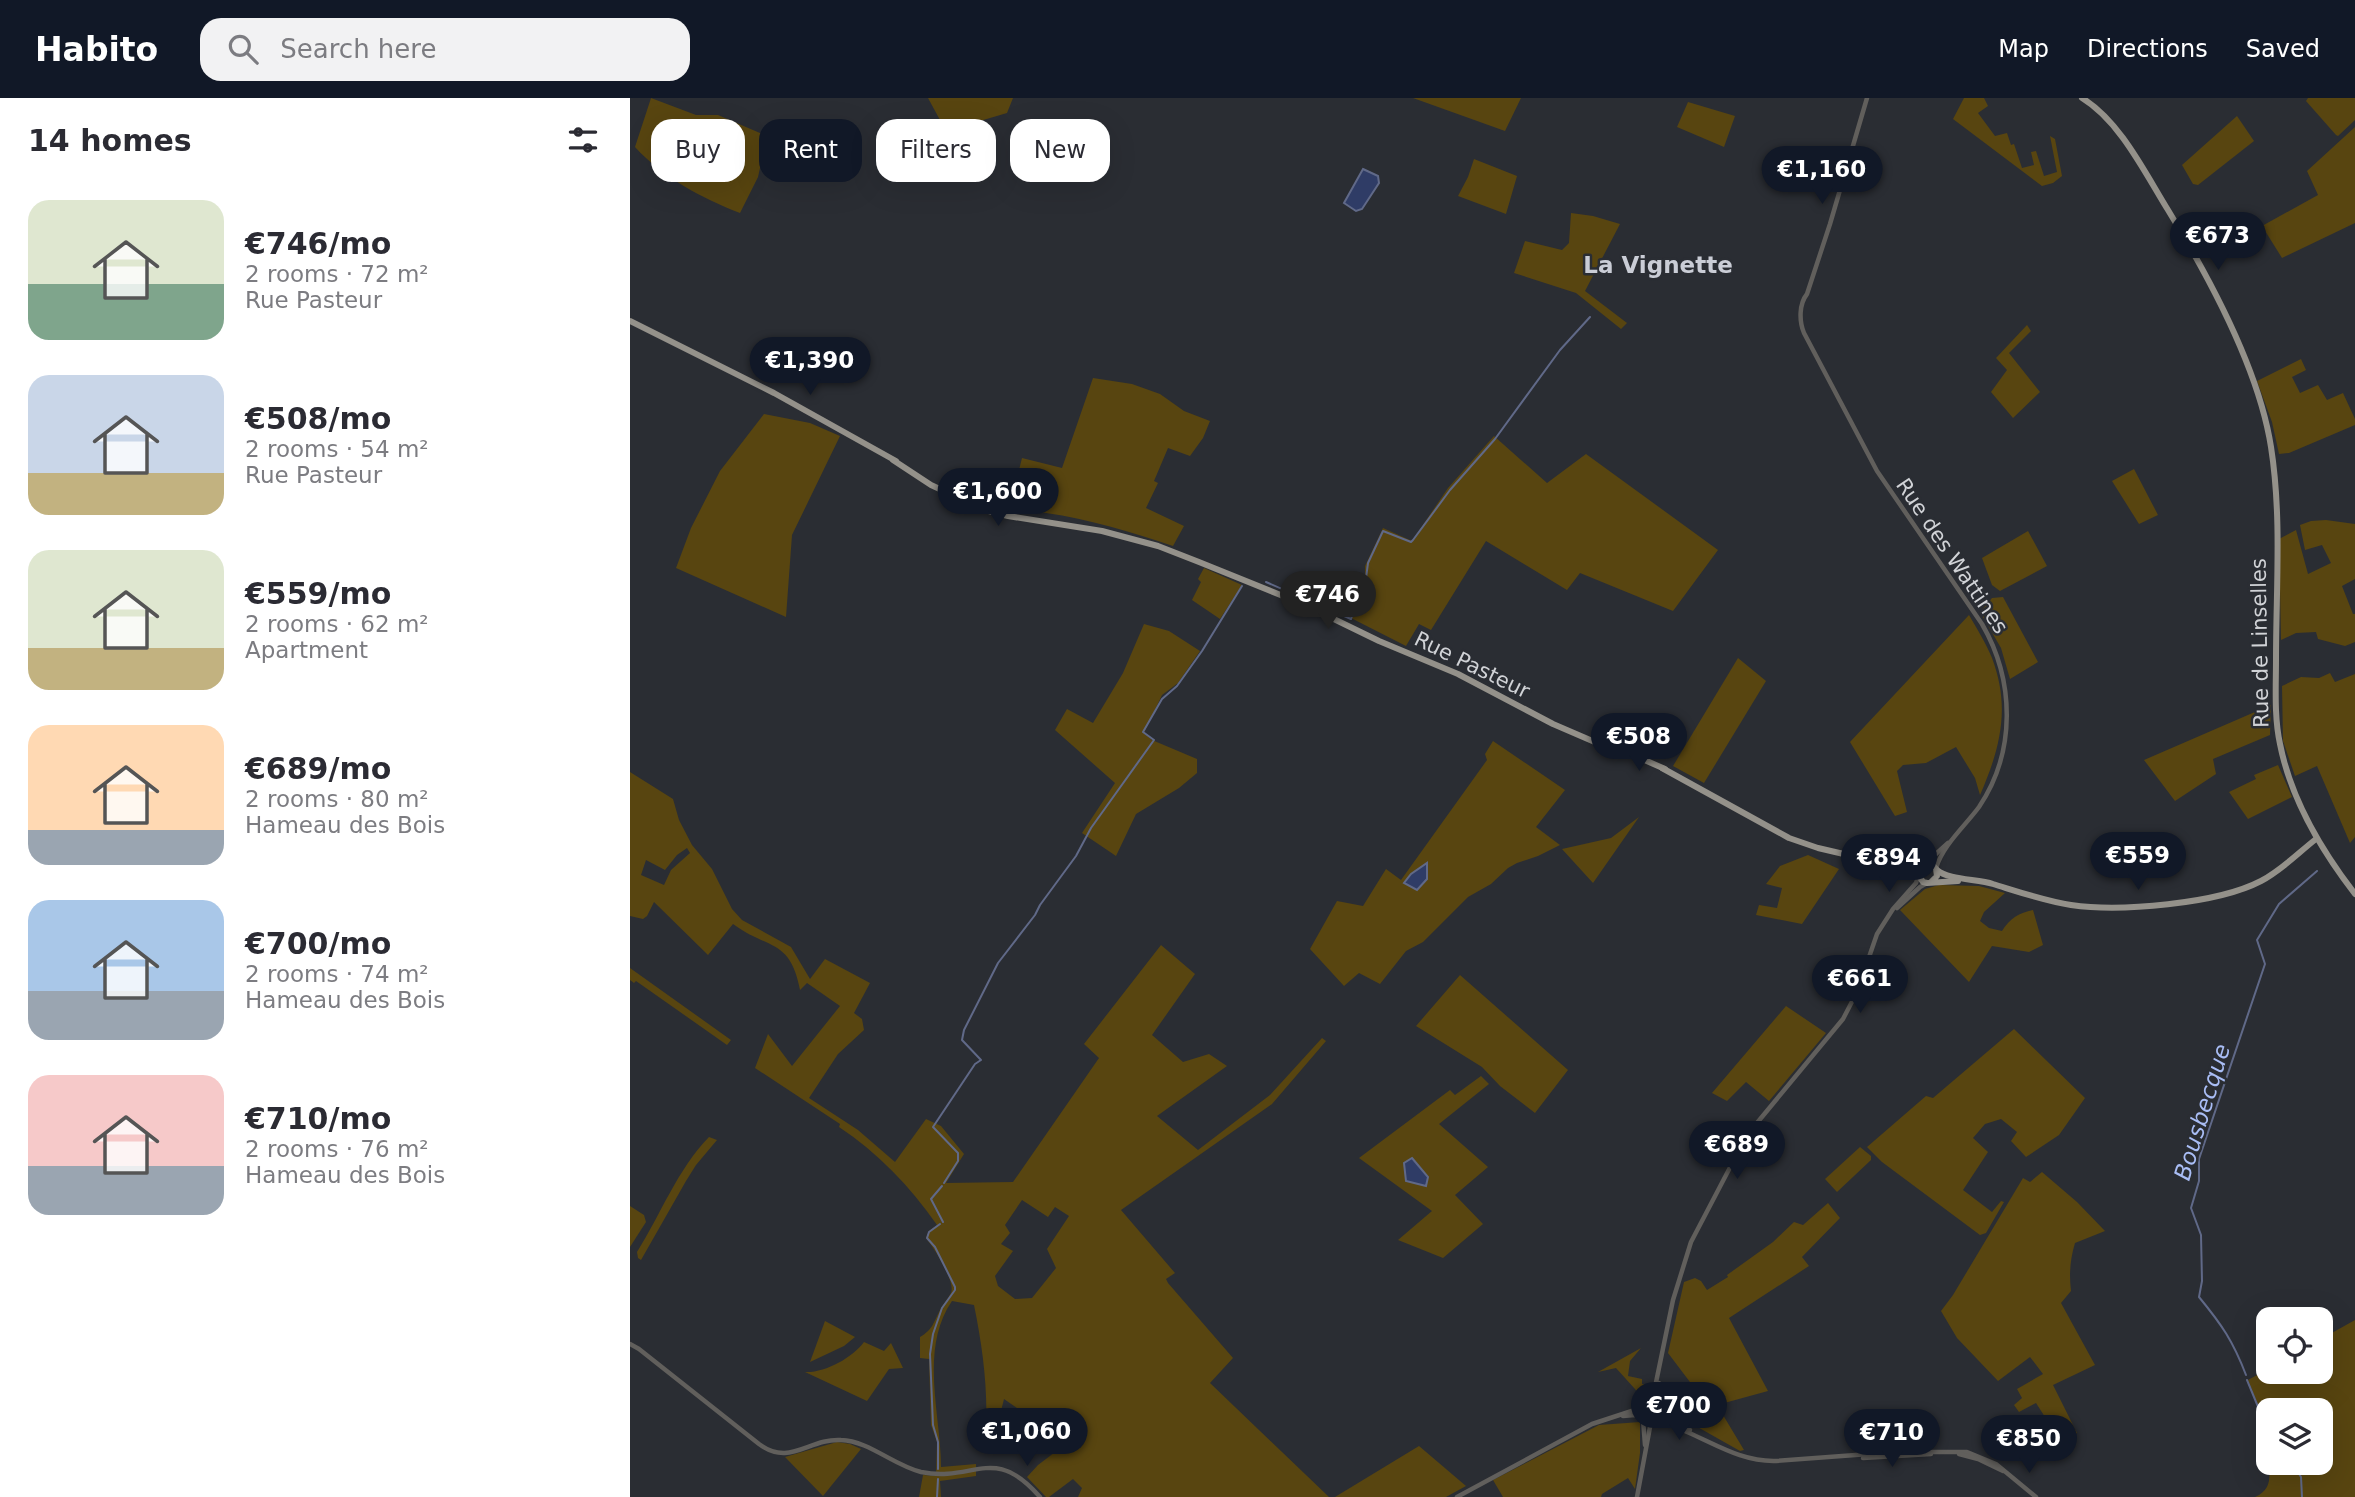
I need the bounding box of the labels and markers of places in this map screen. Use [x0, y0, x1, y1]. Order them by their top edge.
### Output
pin: €1,160 [1765, 146, 1879, 206]
pin: €673 [2177, 212, 2259, 272]
pin: €1,390 [753, 338, 867, 397]
pin: €1,600 [941, 468, 1055, 528]
pin: €746 [1287, 572, 1369, 631]
pin: €508 [1598, 714, 1680, 773]
pin: €559 [2097, 832, 2179, 892]
pin: €894 [1848, 834, 1930, 894]
pin: €661 [1819, 956, 1901, 1015]
pin: €689 [1696, 1122, 1778, 1181]
pin: €700 [1638, 1382, 1720, 1442]
pin: €1,060 [970, 1408, 1084, 1468]
pin: €710 [1851, 1410, 1933, 1469]
pin: €850 [1988, 1416, 2070, 1475]

